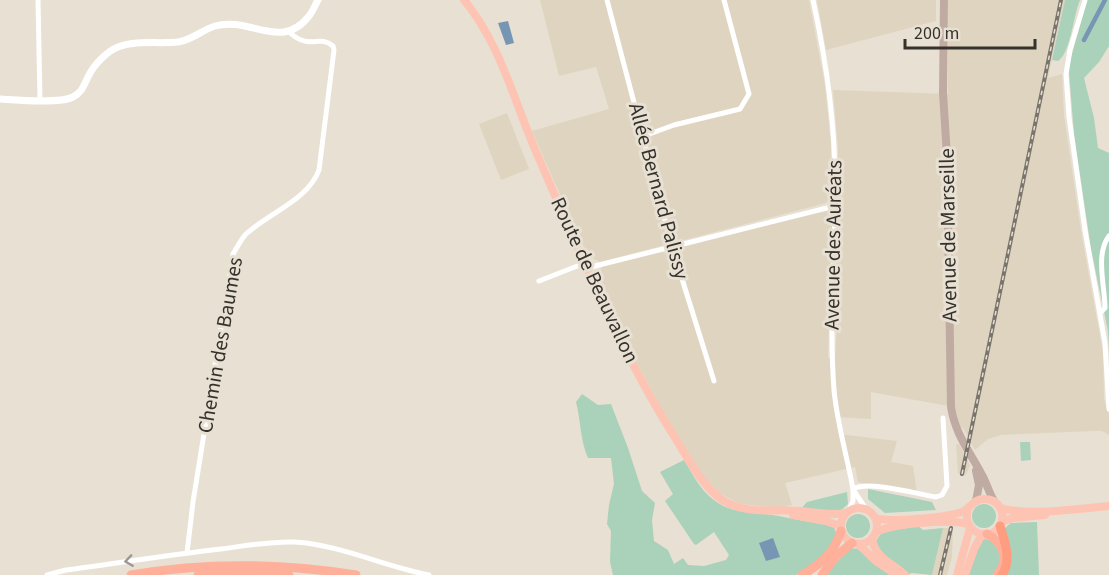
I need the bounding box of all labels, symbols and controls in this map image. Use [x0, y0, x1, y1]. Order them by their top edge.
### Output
scale bar [905, 12, 1036, 50]
text: 200 m [914, 21, 959, 46]
street label: Allée Bernard Palissy [621, 99, 697, 283]
street label: Avenue de Marseille [931, 148, 965, 322]
street label: Avenue des Auréats [817, 160, 849, 330]
street label: Route de Beauvallon [543, 192, 647, 368]
street label: Chemin des Baumes [190, 254, 250, 435]
one-way arrow [124, 555, 133, 567]

